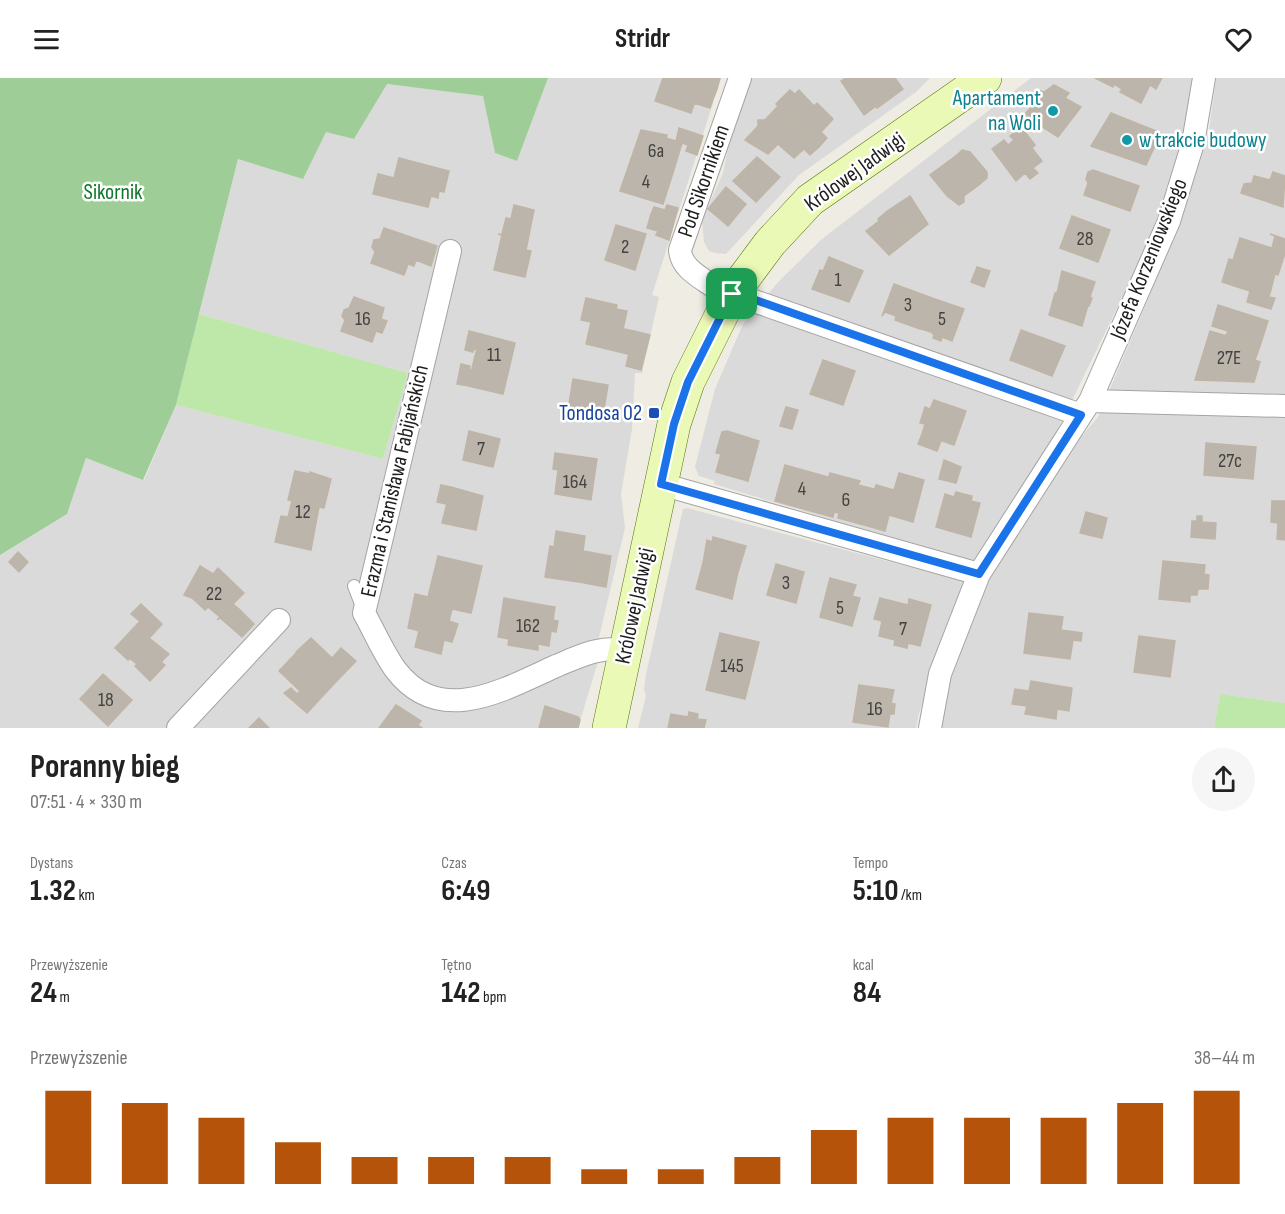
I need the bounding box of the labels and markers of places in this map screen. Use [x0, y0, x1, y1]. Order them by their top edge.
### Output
place label: Apartament na Woli [952, 85, 1041, 137]
marker: Apartament na Woli [1046, 104, 1060, 118]
place label: w trakcie budowy [1139, 127, 1267, 154]
marker: w trakcie budowy [1120, 133, 1134, 147]
pin [706, 268, 757, 319]
place label: Tondosa 02 [559, 400, 642, 427]
marker: Tondosa 02 [647, 406, 661, 420]

